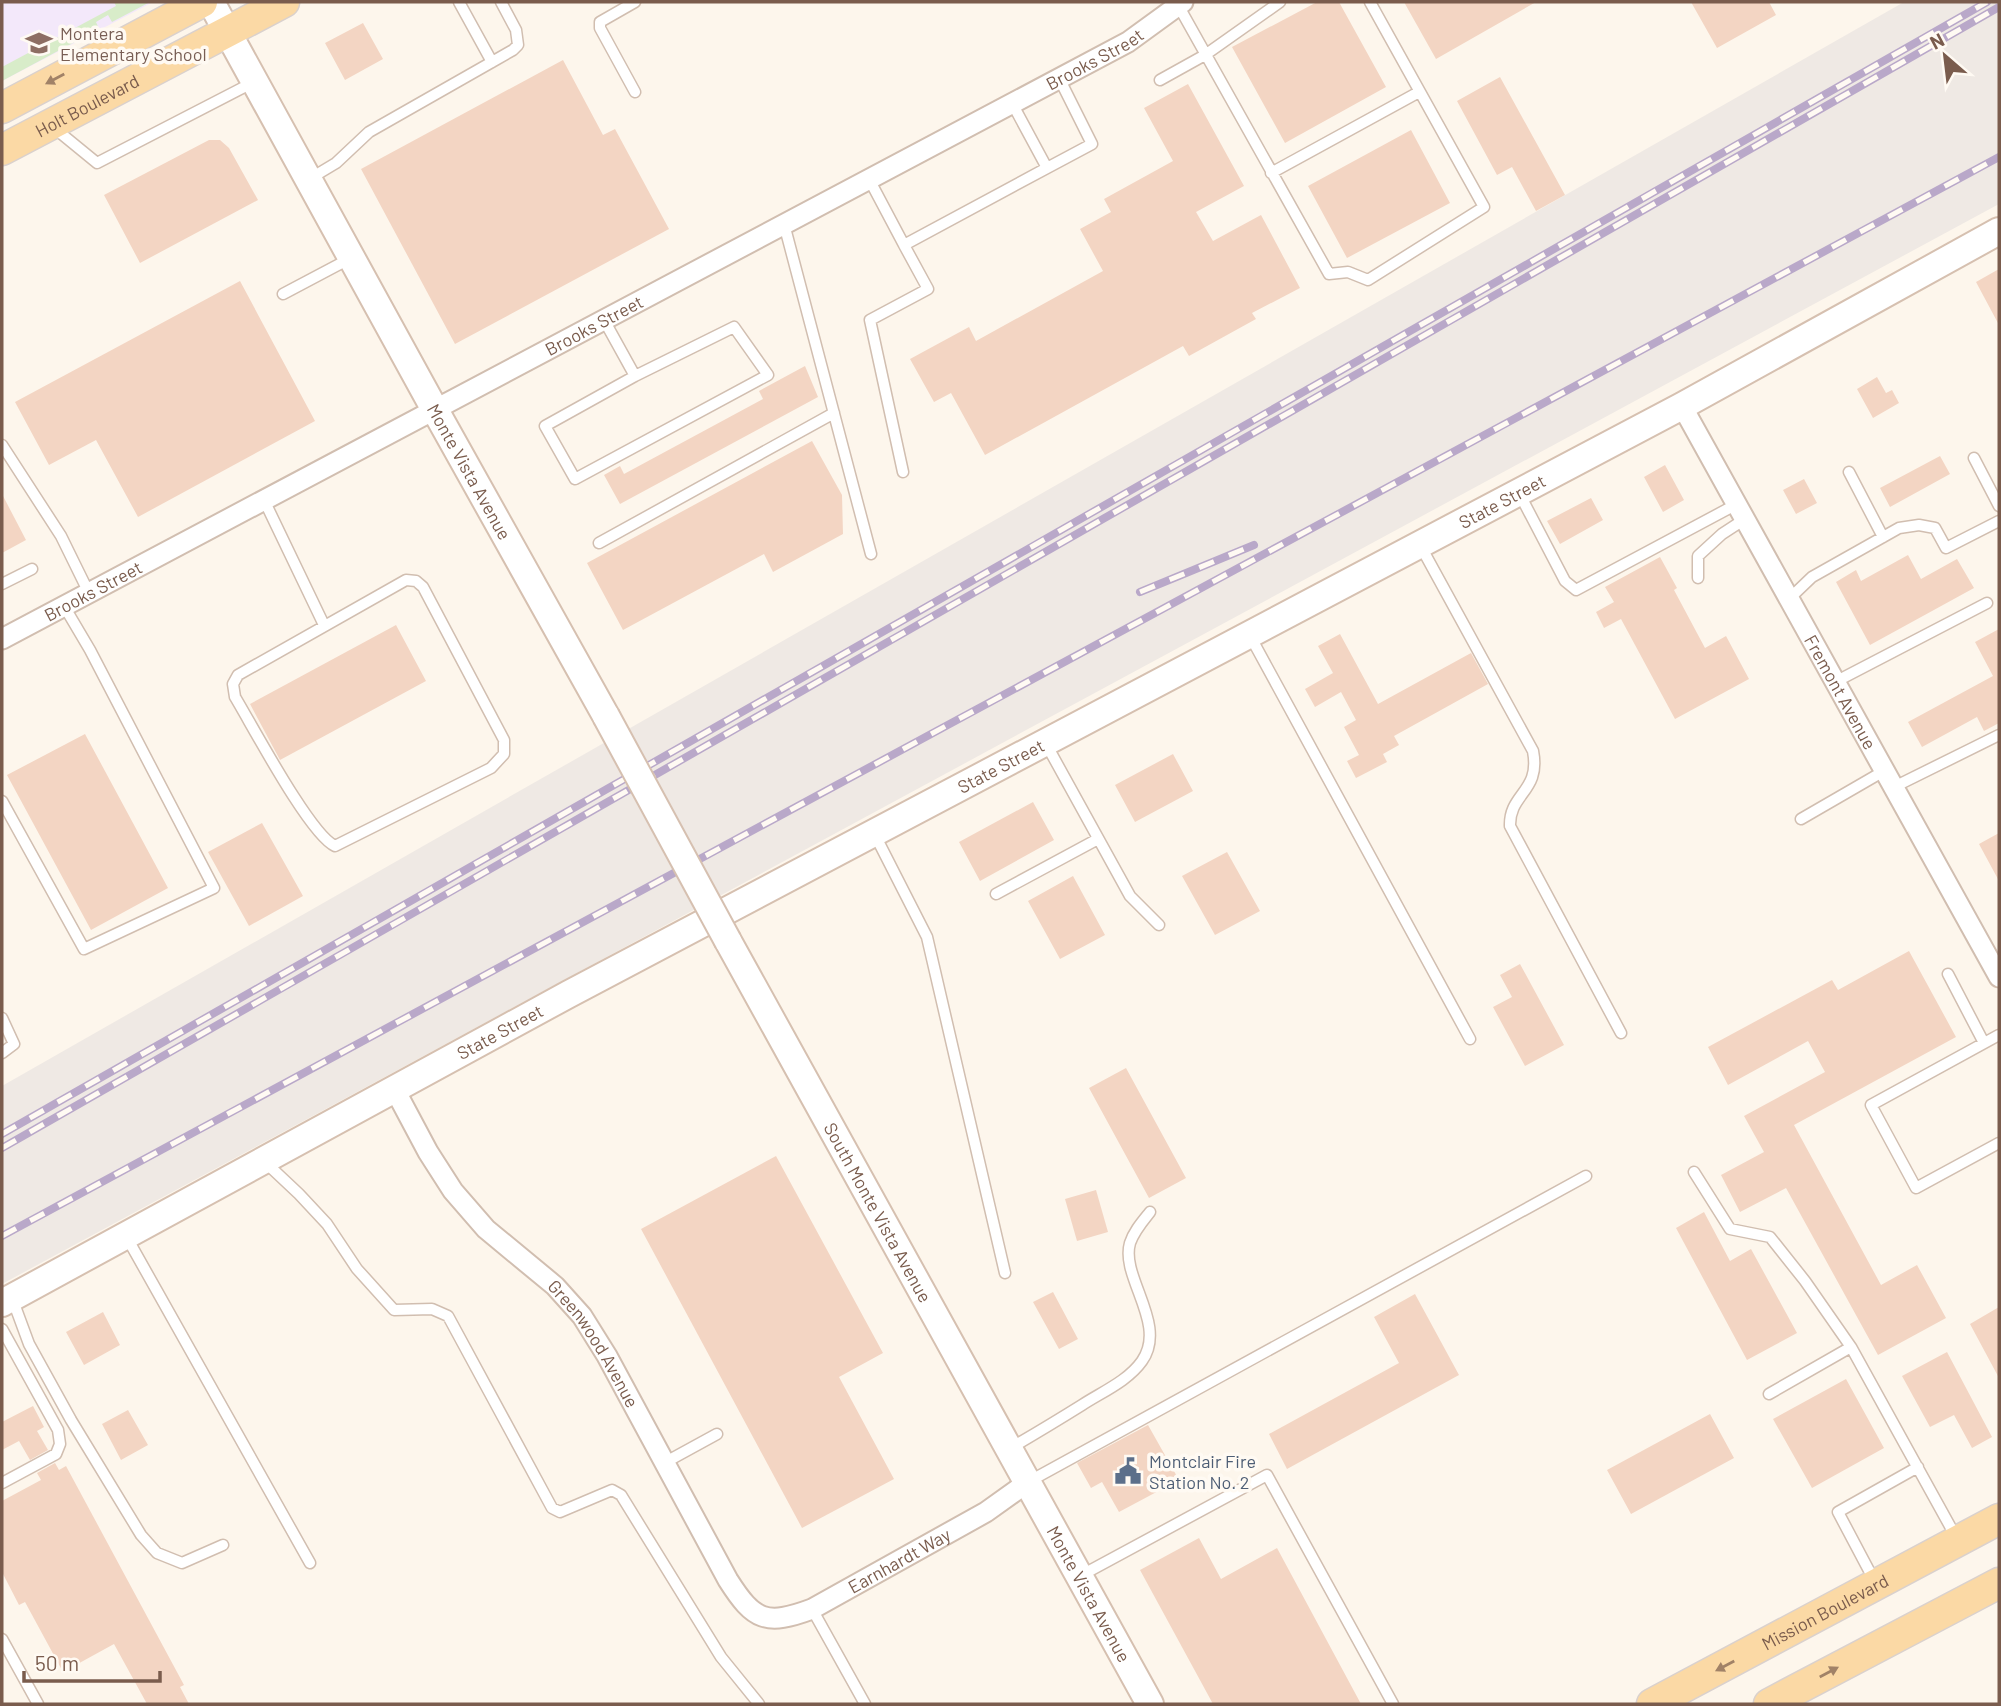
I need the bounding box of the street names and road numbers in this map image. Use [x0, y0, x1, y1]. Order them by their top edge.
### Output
street label: Brooks Street [1042, 23, 1148, 95]
street label: Holt Boulevard [31, 69, 143, 142]
street label: Brooks Street [541, 290, 647, 360]
street label: Monte Vista Avenue [423, 400, 516, 543]
street label: State Street [1455, 469, 1549, 533]
street label: Brooks Street [40, 556, 146, 626]
street label: Fremont Avenue [1800, 631, 1881, 753]
street label: State Street [954, 734, 1048, 798]
street label: State Street [453, 999, 547, 1064]
street label: South Monte Vista Avenue [819, 1118, 937, 1306]
street label: Greenwood Avenue [543, 1275, 644, 1411]
street label: Monte Vista Avenue [1043, 1522, 1136, 1666]
street label: Earnhardt Way [844, 1523, 954, 1598]
street label: Mission Boulevard [1758, 1569, 1892, 1655]

